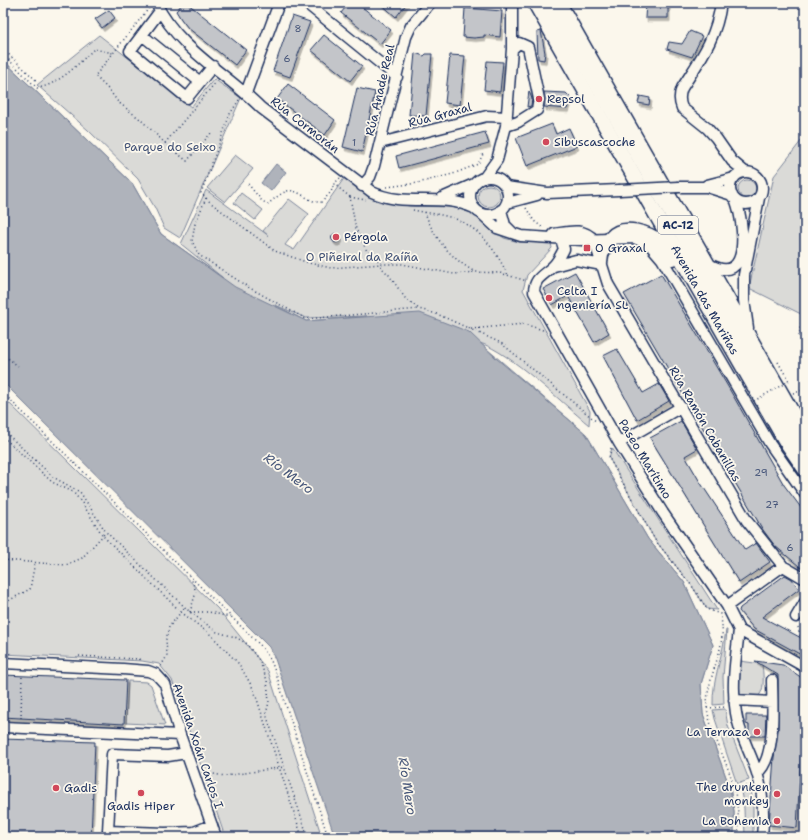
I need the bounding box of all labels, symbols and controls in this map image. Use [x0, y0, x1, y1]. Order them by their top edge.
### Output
house number: 8 [295, 22, 302, 35]
street label: Rúa Anade Real [362, 42, 398, 137]
house number: 6 [284, 52, 291, 65]
place label: Repsol [547, 91, 585, 107]
street label: Rúa Cormorán [267, 93, 343, 157]
marker: Repsol [534, 94, 544, 104]
street label: Rúa Graxal [406, 99, 474, 131]
place label: Sibuscascoche [554, 134, 636, 150]
house number: 1 [352, 136, 356, 149]
marker: Sibuscascoche [541, 137, 551, 147]
park label: Parque do Seixo [124, 139, 216, 155]
road number: AC-12 [658, 216, 698, 234]
place label: Pérgola [344, 229, 388, 245]
marker: Pérgola [331, 232, 341, 242]
place label: O Graxal [595, 240, 647, 256]
street label: Avenida das Mariñas [667, 242, 743, 358]
marker: O Graxal [582, 243, 592, 253]
park label: O Piñeiral da Raíña [306, 249, 419, 265]
place label: Celta I ngeniería SL [557, 283, 629, 313]
marker: Celta I ngeniería SL [544, 293, 554, 303]
street label: Rúa Ramón Cabanillas [665, 363, 745, 485]
street label: Paseo Marítimo [615, 416, 675, 502]
water label: Río Mero [260, 449, 317, 498]
house number: 29 [754, 466, 768, 479]
house number: 27 [765, 498, 779, 511]
house number: 6 [787, 541, 794, 554]
street label: Avenida Xoán Carlos I [169, 681, 227, 811]
place label: La Terraza [687, 724, 750, 740]
marker: La Terraza [752, 727, 762, 737]
water label: Río Mero [395, 756, 420, 816]
place label: The drunken monkey [696, 779, 769, 809]
place label: Gadis [64, 780, 97, 796]
marker: Gadis [51, 783, 61, 793]
marker: Gadis Hiper [136, 788, 146, 798]
marker: The drunken monkey [772, 789, 782, 799]
place label: Gadis Hiper [107, 798, 175, 814]
place label: La Bohemia [702, 813, 770, 829]
marker: La Bohemia [772, 816, 782, 826]

